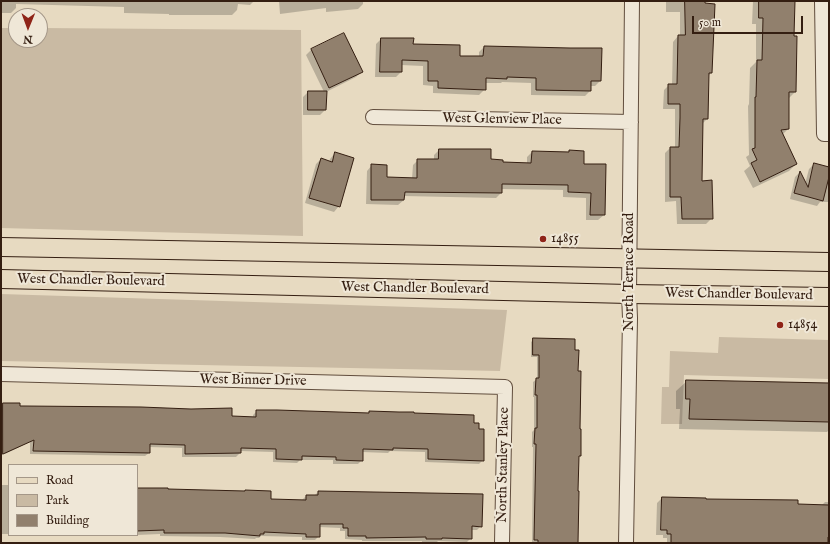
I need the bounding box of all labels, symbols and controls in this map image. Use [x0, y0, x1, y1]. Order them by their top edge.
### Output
north arrow [8, 8, 48, 48]
scale bar [694, 8, 805, 34]
text: 50 m [699, 15, 721, 30]
text: N [23, 32, 33, 46]
street label: West Glenview Place [442, 111, 562, 129]
street label: North Terrace Road [622, 213, 638, 331]
place label: 14855 [551, 231, 579, 247]
marker: 14855 [538, 234, 548, 244]
street label: West Chandler Boulevard [17, 271, 165, 291]
street label: West Chandler Boulevard [341, 279, 489, 299]
street label: West Chandler Boulevard [665, 285, 813, 305]
place label: 14854 [788, 317, 817, 333]
marker: 14854 [775, 320, 785, 330]
street label: West Binner Drive [199, 372, 307, 390]
street label: North Stanley Place [495, 407, 513, 523]
legend [8, 464, 138, 536]
text: Road [46, 473, 73, 488]
text: Park [46, 493, 69, 508]
text: Building [46, 513, 89, 528]

